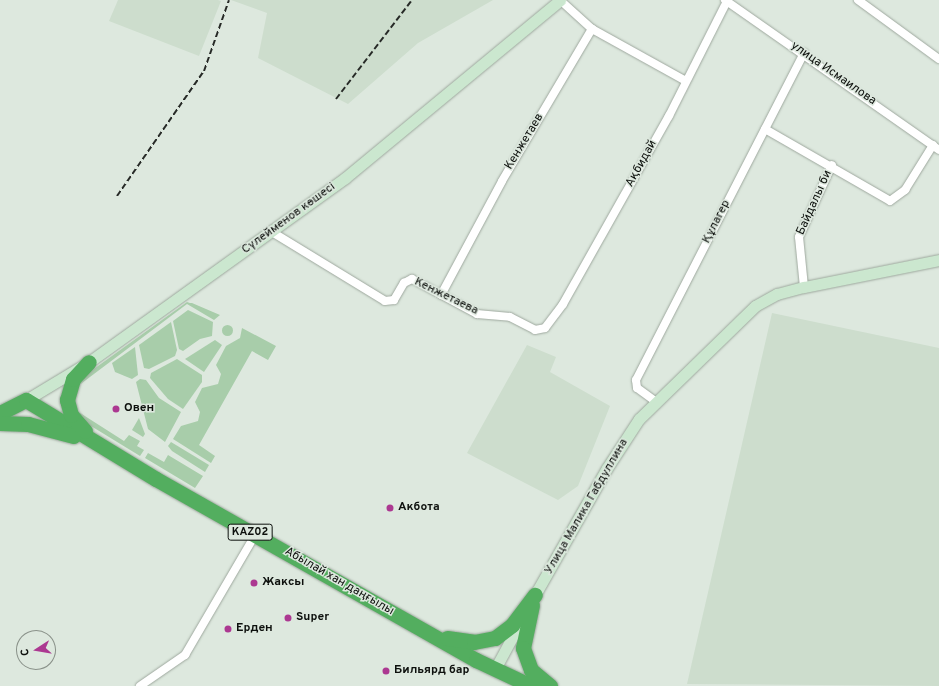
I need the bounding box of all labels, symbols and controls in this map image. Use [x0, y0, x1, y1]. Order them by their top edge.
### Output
street label: улица Исмаилова [788, 39, 878, 109]
street label: Кенжетаев [503, 111, 547, 173]
street label: Ақбидай [623, 138, 661, 190]
street label: Байдалы би [794, 168, 836, 238]
street label: Сүлейменов көшесі [239, 180, 339, 258]
street label: Құлагер [700, 198, 734, 246]
street label: Кенжетаева [412, 275, 480, 319]
place label: Овен [124, 402, 154, 416]
marker: Овен [111, 404, 121, 414]
street label: Улица Малика Габдуллина [542, 437, 632, 577]
place label: Акбота [398, 501, 440, 515]
marker: Акбота [385, 503, 395, 513]
road number: KАZ02 [227, 523, 273, 541]
street label: Абылай хан даңғылы [282, 545, 396, 619]
place label: Жаксы [262, 576, 304, 590]
marker: Жаксы [249, 578, 259, 588]
place label: Super [296, 611, 329, 625]
marker: Super [283, 613, 293, 623]
place label: Ерден [236, 622, 273, 636]
marker: Ерден [223, 624, 233, 634]
north arrow [16, 630, 56, 670]
text: С [18, 647, 33, 657]
place label: Бильярд бар [394, 664, 469, 678]
marker: Бильярд бар [381, 666, 391, 676]

